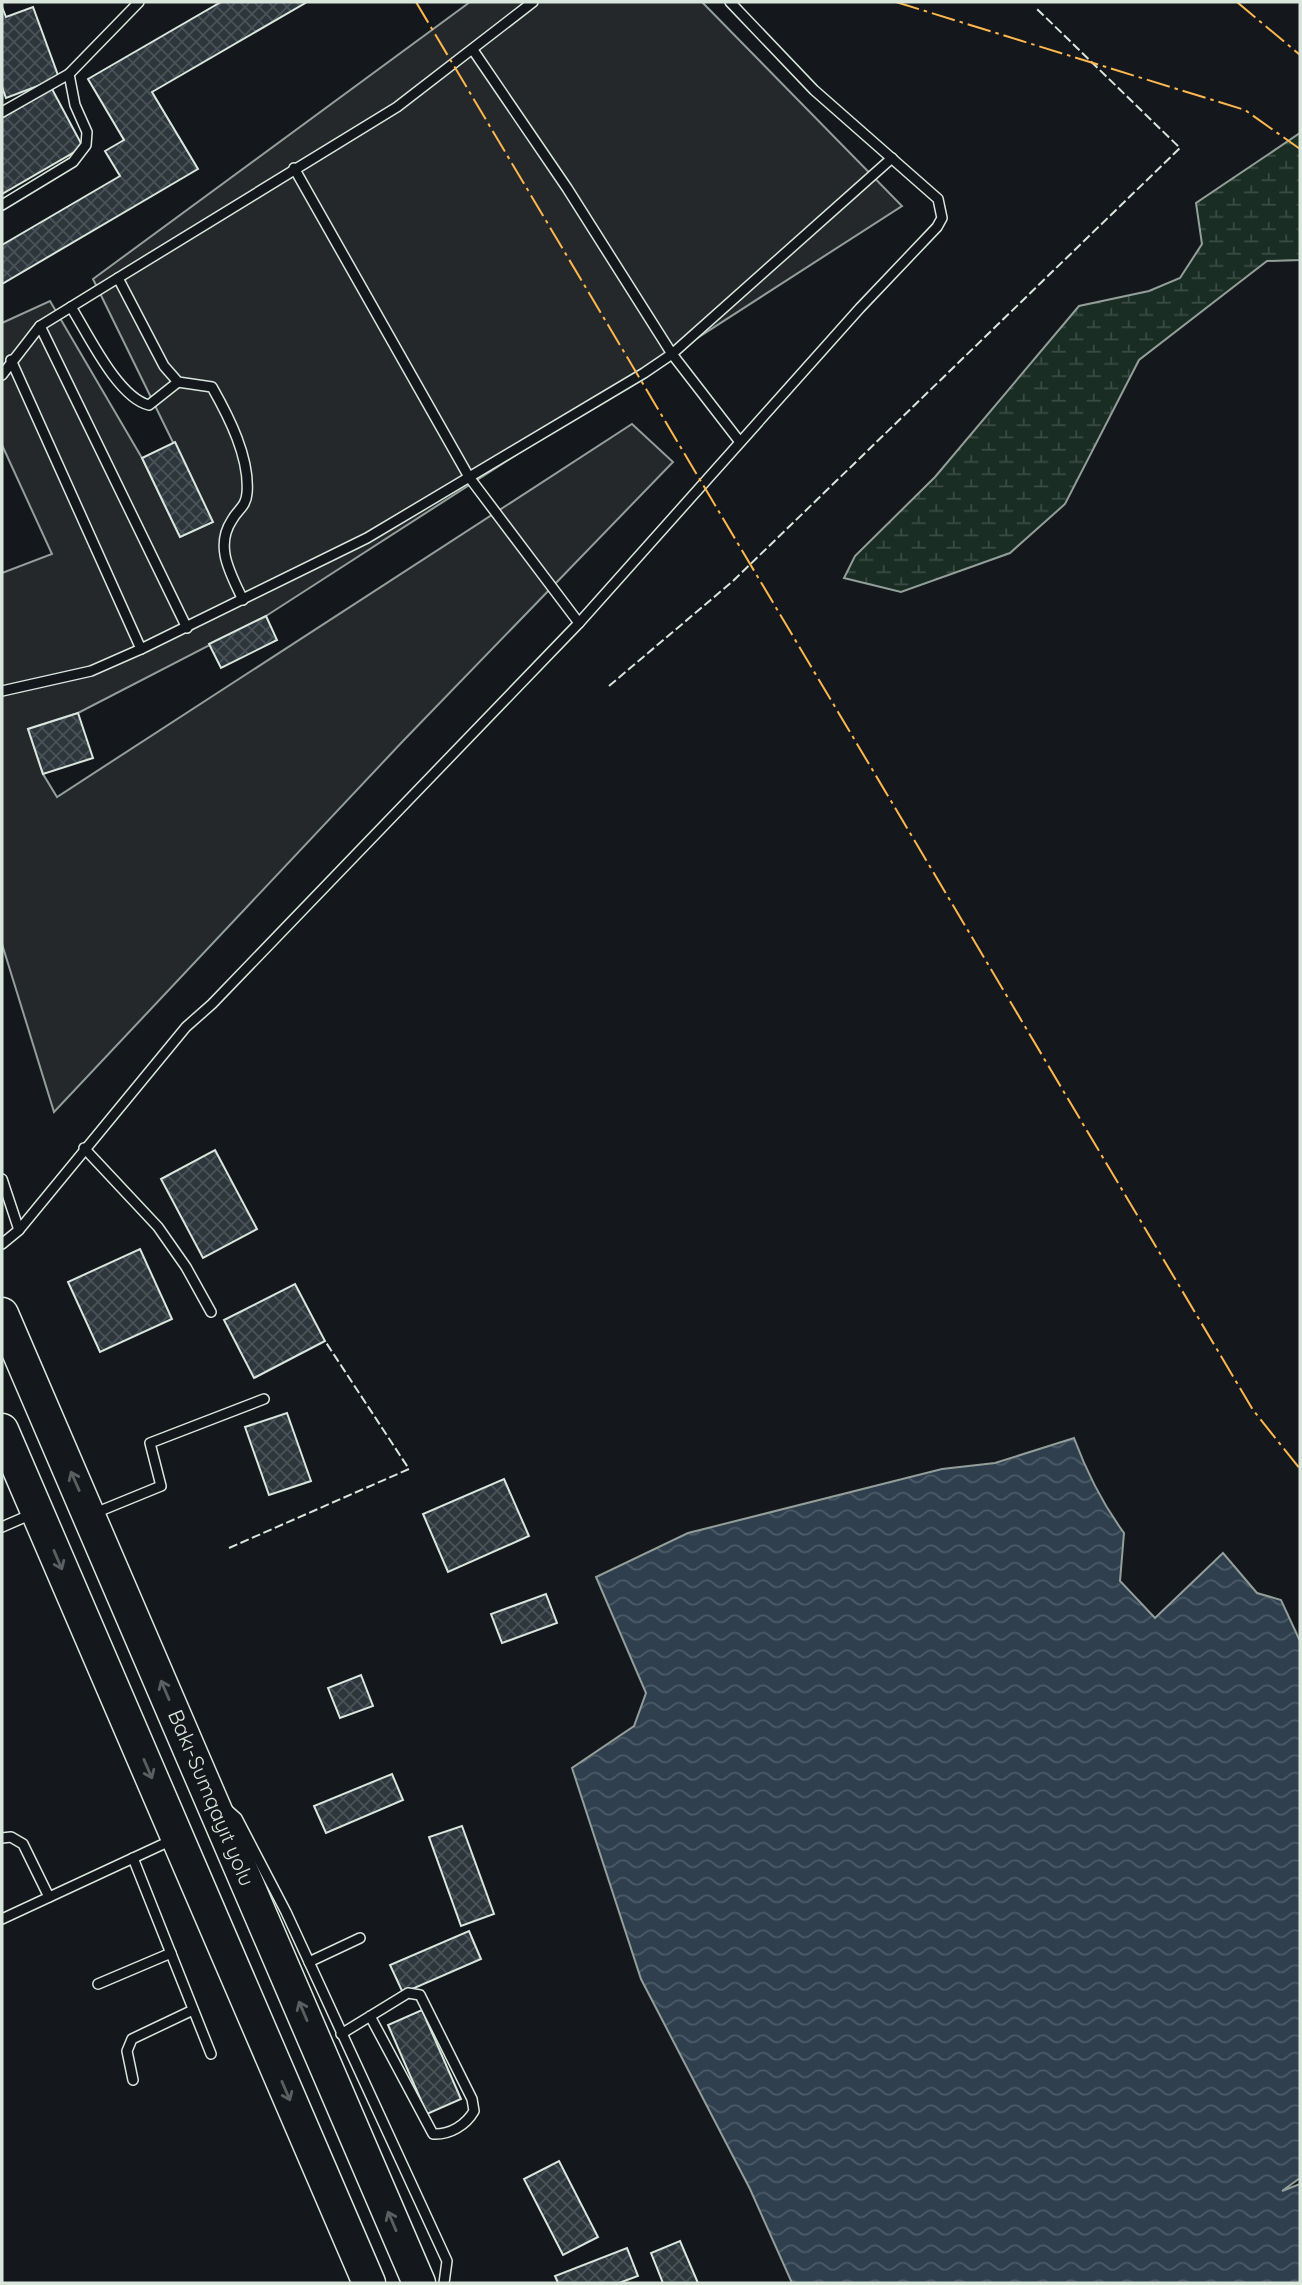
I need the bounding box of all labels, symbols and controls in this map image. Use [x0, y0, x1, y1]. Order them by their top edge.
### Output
one-way arrow [68, 1471, 81, 1492]
one-way arrow [52, 1549, 65, 1570]
one-way arrow [157, 1680, 170, 1701]
street label: Bakı-Sumqayıt yolu [163, 1705, 261, 1890]
one-way arrow [142, 1758, 155, 1779]
one-way arrow [295, 2001, 308, 2023]
one-way arrow [280, 2079, 293, 2101]
one-way arrow [385, 2210, 398, 2232]

